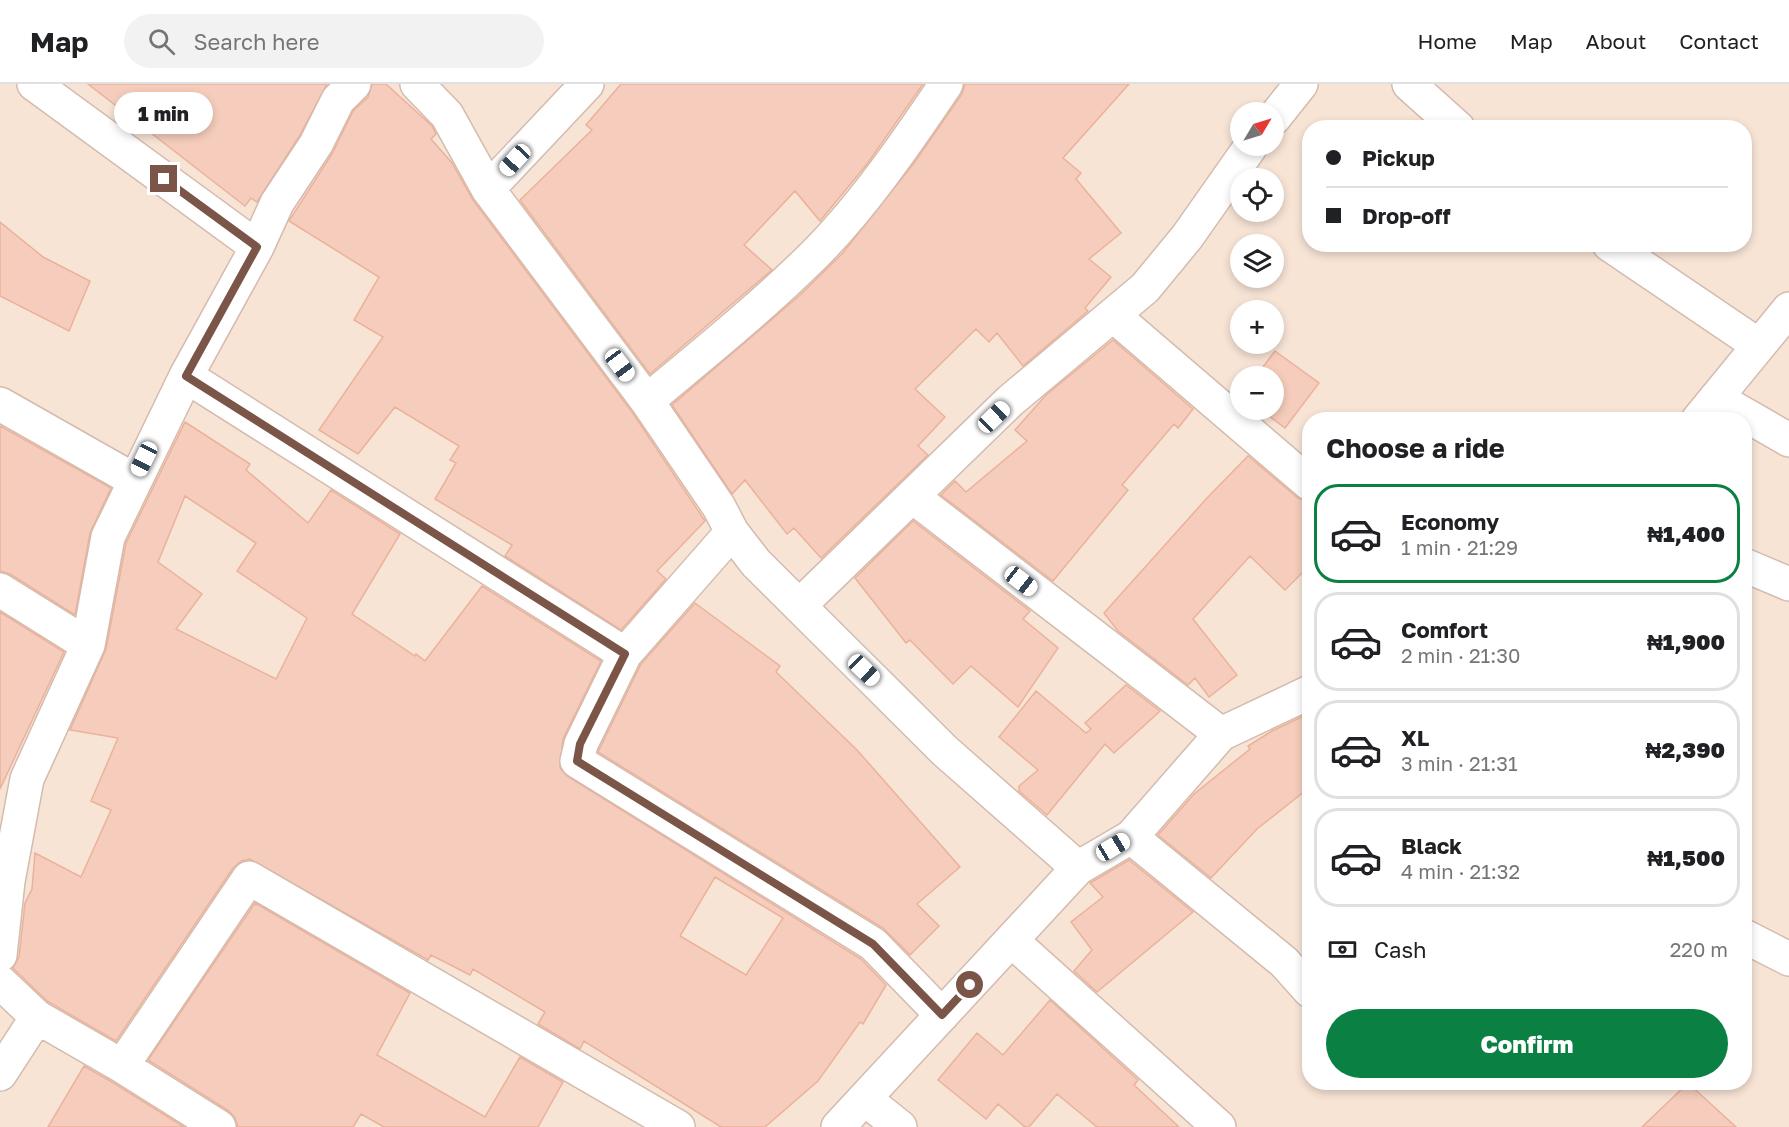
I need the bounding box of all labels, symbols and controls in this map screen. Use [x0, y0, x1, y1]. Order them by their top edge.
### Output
search box [124, 14, 544, 68]
text: Map [30, 25, 88, 58]
icon: search [145, 25, 178, 58]
text: Search here [193, 28, 319, 55]
text: Home [1417, 28, 1477, 54]
text: Map [1510, 28, 1553, 54]
text: About [1586, 28, 1646, 54]
text: Contact [1679, 28, 1759, 54]
callout: 1 min [114, 92, 213, 134]
text: 1 min [138, 101, 189, 125]
north arrow [1230, 102, 1284, 156]
map controls [1230, 102, 1284, 420]
car [496, 141, 534, 179]
text: Pickup [1362, 144, 1435, 171]
route end [150, 165, 177, 192]
button: locate [1230, 168, 1284, 222]
text: Drop-off [1362, 202, 1451, 229]
button: layers [1230, 234, 1284, 288]
button: + [1230, 300, 1284, 354]
car [602, 345, 638, 385]
button: − [1230, 366, 1284, 420]
car [975, 398, 1013, 436]
text: Choose a ride [1326, 432, 1505, 464]
car [128, 439, 160, 479]
icon: car [1329, 507, 1383, 561]
text: Economy [1401, 508, 1499, 535]
text: ₦1,400 [1647, 520, 1725, 547]
text: 1 min · 21:29 [1401, 535, 1518, 559]
car [1001, 563, 1041, 599]
icon: car [1329, 615, 1383, 669]
text: Comfort [1401, 616, 1488, 643]
text: ₦1,900 [1647, 628, 1725, 655]
text: 2 min · 21:30 [1401, 643, 1520, 667]
car [845, 651, 883, 689]
icon: car [1329, 723, 1383, 777]
text: XL [1401, 724, 1429, 751]
text: ₦2,390 [1646, 736, 1725, 763]
text: 3 min · 21:31 [1401, 751, 1518, 775]
car [1093, 830, 1133, 864]
icon: car [1329, 831, 1383, 885]
text: Black [1401, 832, 1462, 859]
text: ₦1,500 [1647, 844, 1725, 871]
text: 4 min · 21:32 [1401, 859, 1520, 883]
icon: cash [1326, 933, 1359, 966]
text: Cash [1374, 936, 1427, 963]
text: 220 m [1670, 937, 1728, 961]
route start [956, 971, 983, 998]
button: Confirm [1326, 1009, 1728, 1078]

